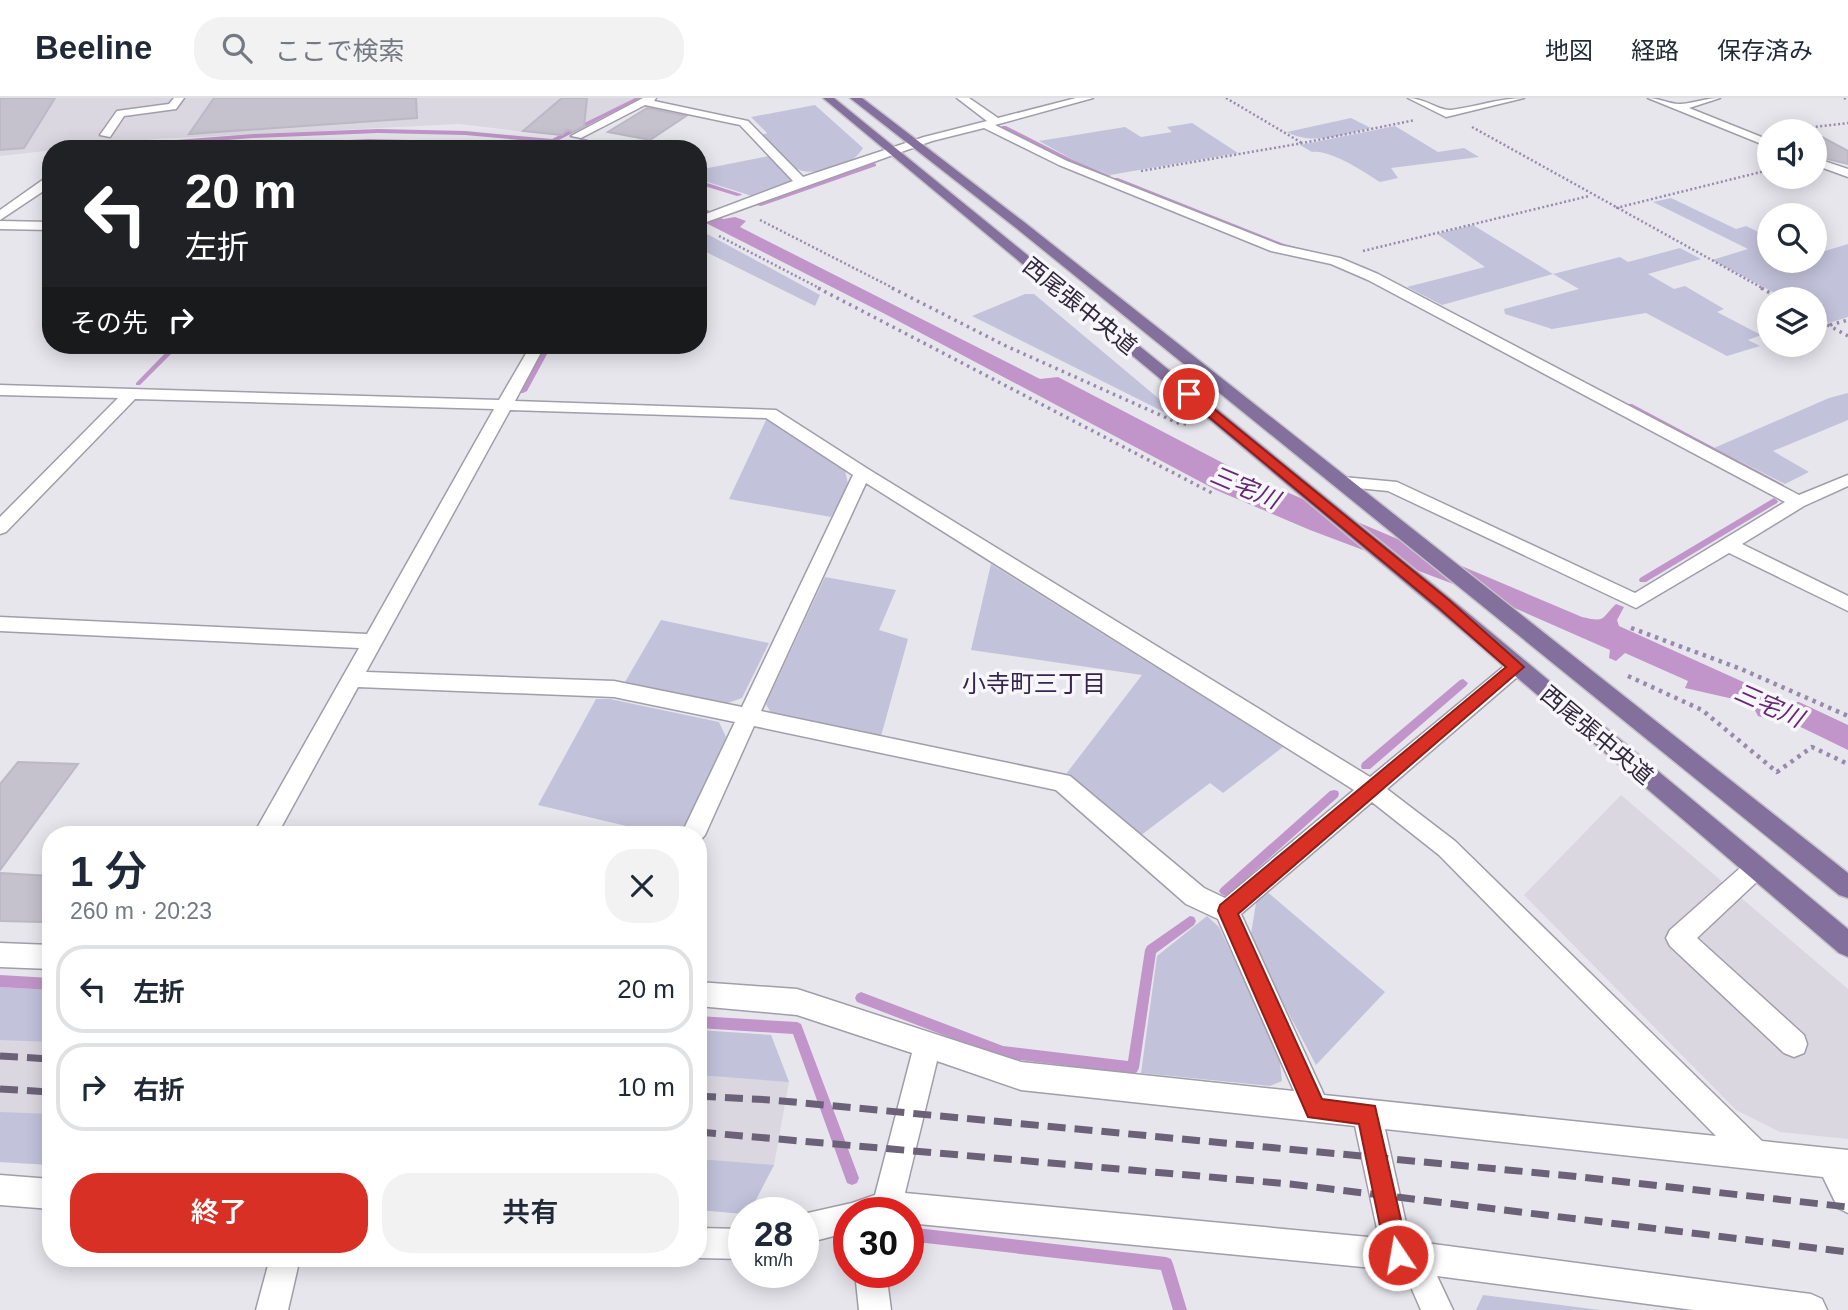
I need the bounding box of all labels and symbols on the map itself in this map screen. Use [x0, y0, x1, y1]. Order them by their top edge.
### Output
street label: 西尾張中央道 [1018, 252, 1142, 360]
pin [1159, 364, 1219, 424]
water label: 三宅川 [1207, 461, 1286, 515]
district label: 小寺町三丁目 [962, 670, 1106, 697]
water label: 三宅川 [1731, 678, 1810, 733]
street label: 西尾張中央道 [1536, 681, 1658, 789]
speed limit sign: 30 [833, 1197, 924, 1288]
position arrow [1361, 1218, 1435, 1292]

